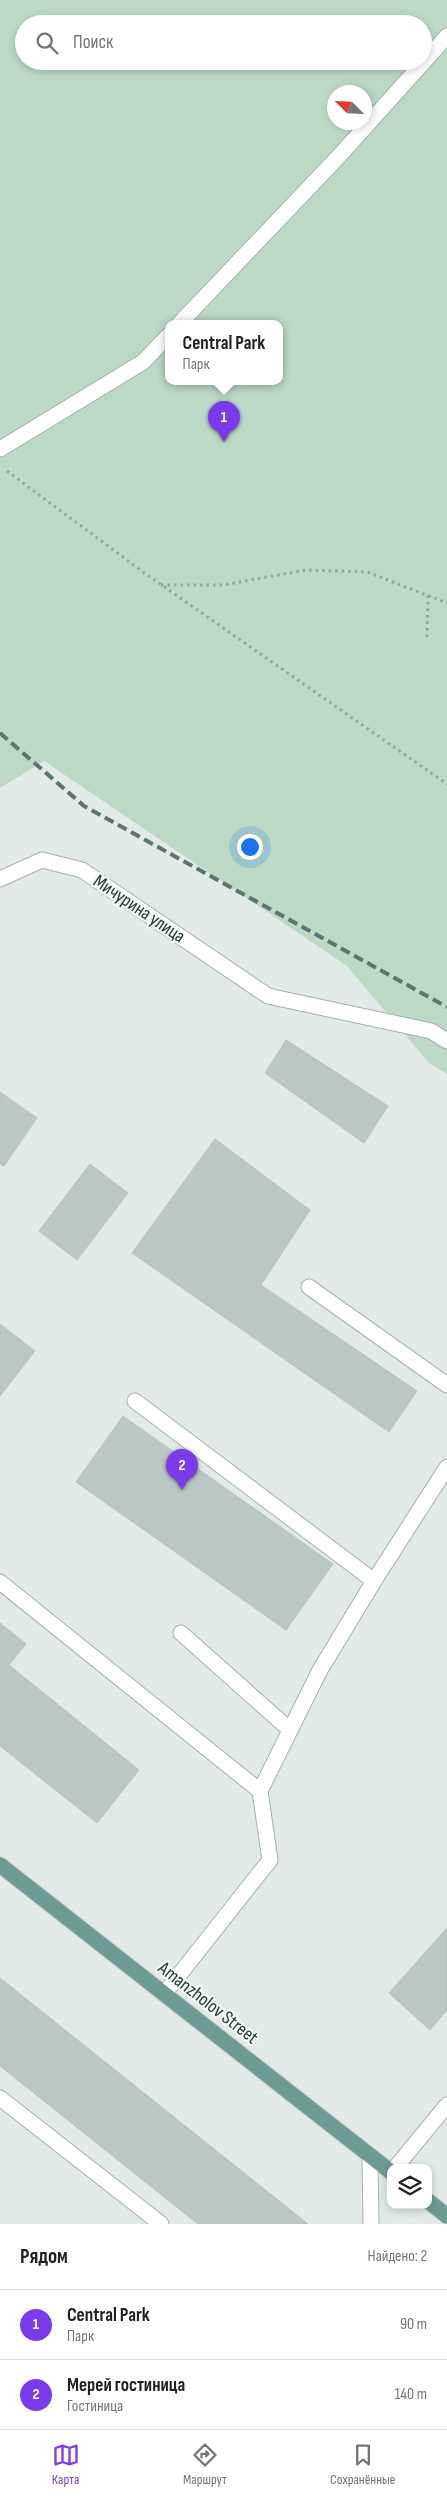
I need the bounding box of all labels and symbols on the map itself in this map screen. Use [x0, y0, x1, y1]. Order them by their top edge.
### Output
north arrow [327, 85, 372, 130]
pin: 1 [208, 401, 240, 442]
your location [237, 834, 263, 860]
street label: Мичурина улица [89, 870, 189, 948]
pin: 2 [166, 1449, 198, 1490]
street label: Amanzholov Street [153, 1956, 263, 2049]

